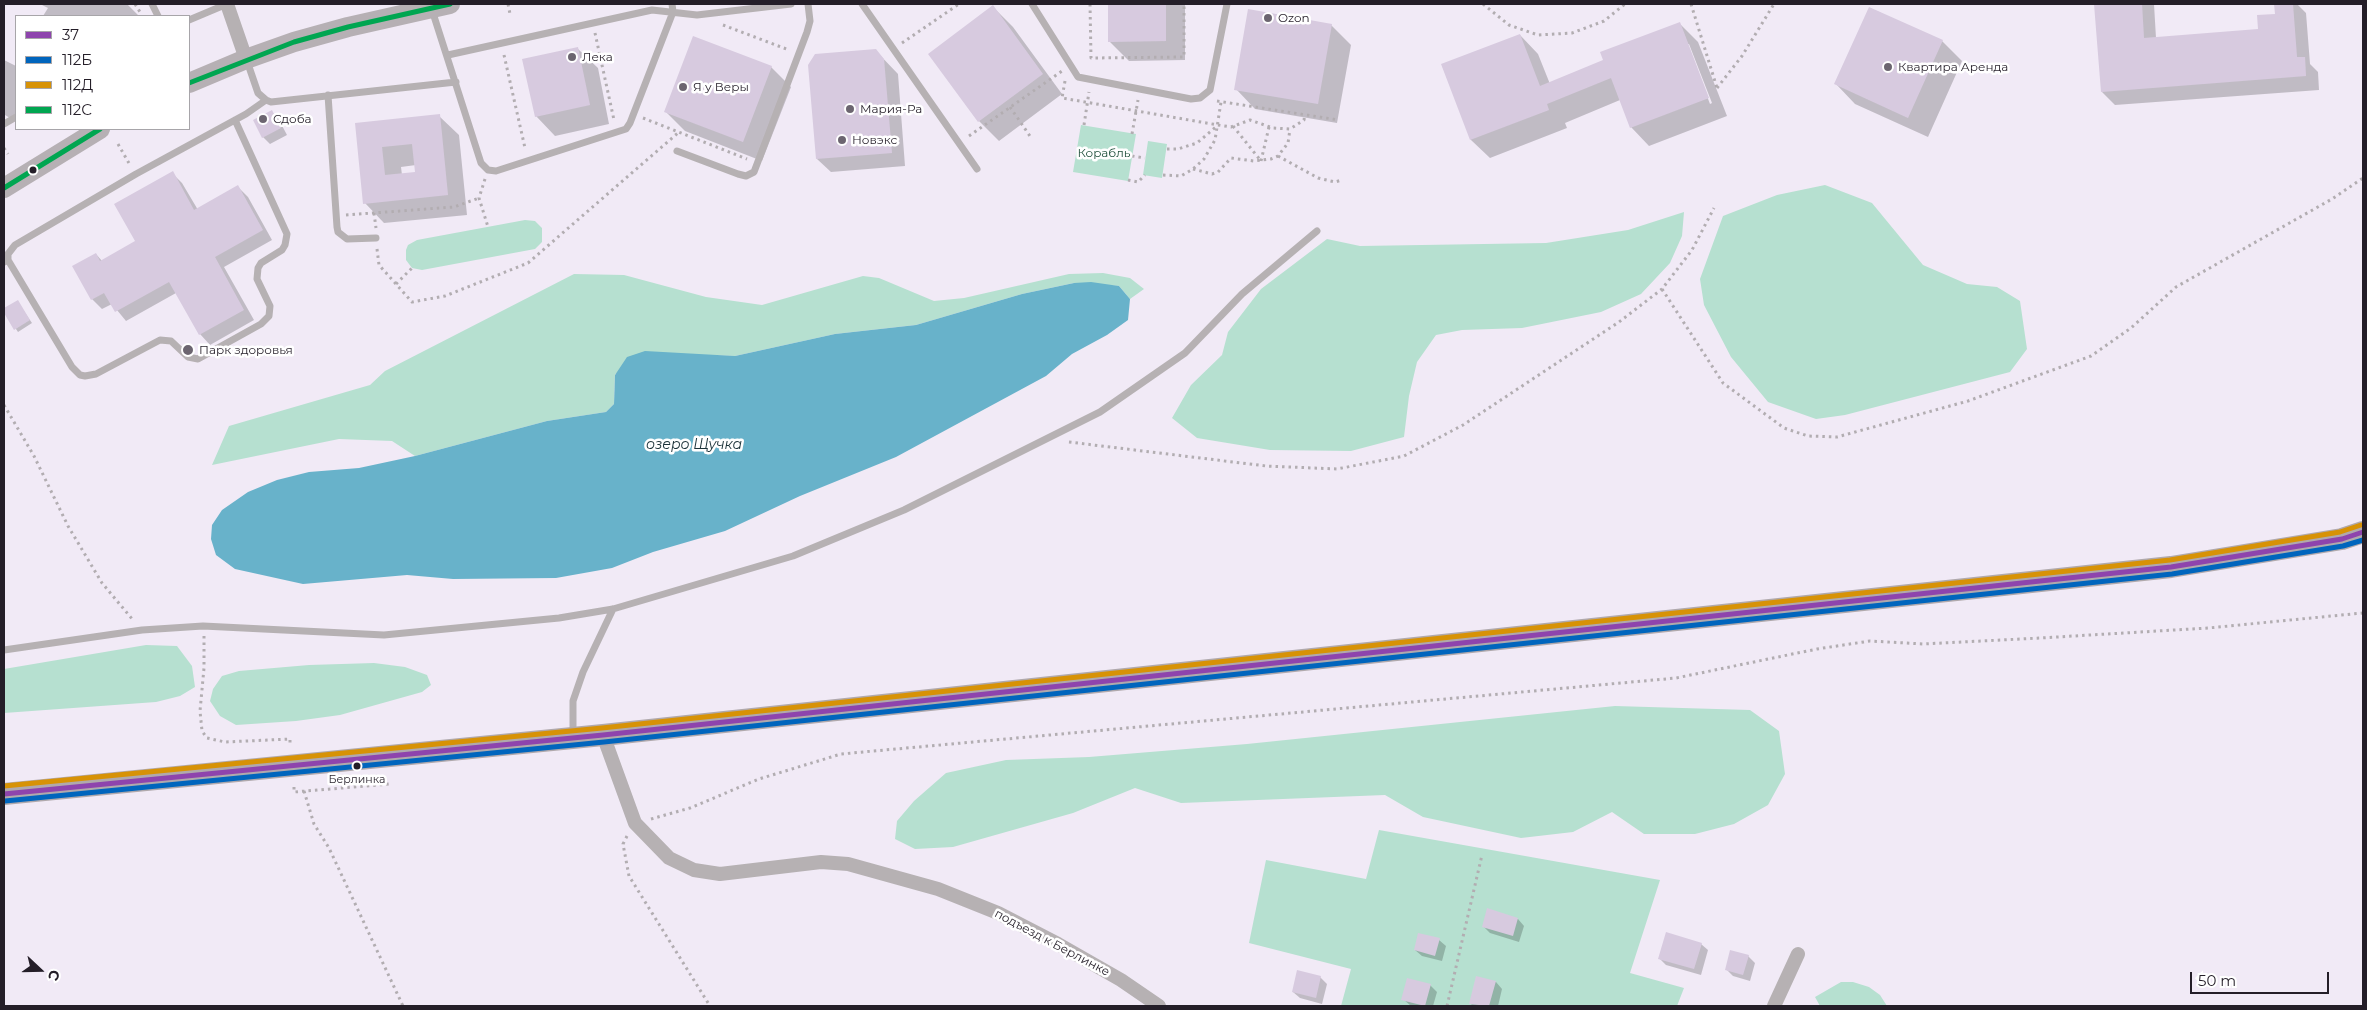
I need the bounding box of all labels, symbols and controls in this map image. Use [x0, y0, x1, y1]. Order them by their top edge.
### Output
place label: Ozon [1278, 11, 1310, 25]
marker: Ozon [1262, 12, 1274, 24]
legend [15, 15, 190, 130]
text: 37 [62, 25, 79, 44]
text: 112Б [62, 50, 92, 69]
place label: Лека [582, 50, 613, 64]
marker: Лека [566, 51, 578, 63]
place label: Квартира Аренда [1898, 60, 2008, 74]
marker: Квартира Аренда [1882, 61, 1894, 73]
text: 112Д [62, 75, 93, 94]
place label: Я у Веры [693, 80, 749, 94]
marker: Я у Веры [677, 81, 689, 93]
text: 112С [62, 100, 92, 119]
place label: Мария-Ра [860, 102, 922, 116]
marker: Мария-Ра [844, 103, 856, 115]
place label: Сдоба [273, 112, 312, 126]
marker: Сдоба [257, 113, 269, 125]
place label: Новэкс [852, 133, 897, 147]
marker: Новэкс [836, 134, 848, 146]
park label: Корабль [1077, 146, 1131, 160]
unlabelled marker [28, 165, 38, 175]
marker: Парк здоровья [181, 343, 195, 357]
place label: Парк здоровья [199, 343, 293, 357]
water label: озеро Щучка [646, 437, 742, 453]
marker: Берлинка [352, 761, 362, 771]
place label: Берлинка [329, 773, 385, 787]
street label: подъезд к Берлинке [992, 907, 1112, 979]
north arrow [15, 945, 65, 995]
scale bar [2192, 962, 2331, 994]
text: С [44, 967, 64, 983]
text: 50 m [2198, 971, 2236, 990]

